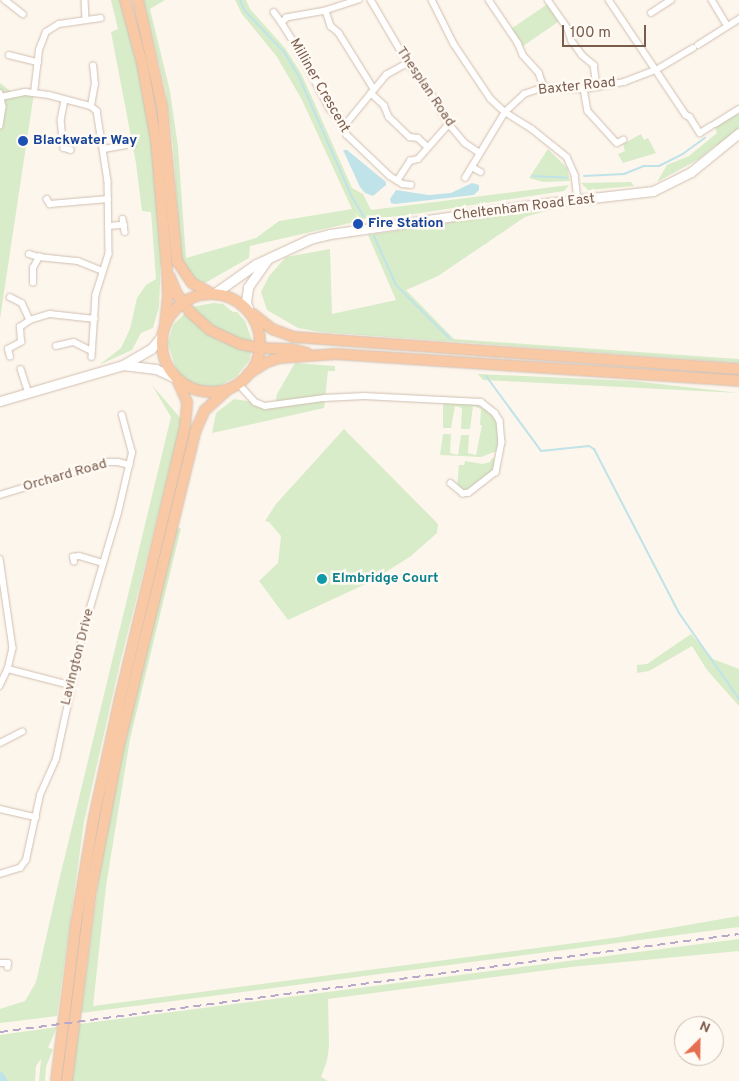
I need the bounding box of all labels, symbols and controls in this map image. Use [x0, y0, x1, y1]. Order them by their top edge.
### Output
scale bar [564, 15, 648, 47]
text: 100 m [570, 24, 611, 43]
street label: Milliner Crescent [285, 36, 353, 136]
street label: Thespian Road [392, 44, 458, 130]
street label: Baxter Road [537, 75, 617, 99]
place label: Blackwater Way [33, 133, 137, 149]
marker: Blackwater Way [17, 135, 29, 147]
street label: Cheltenham Road East [452, 191, 596, 225]
place label: Fire Station [368, 216, 443, 232]
marker: Fire Station [352, 218, 364, 230]
street label: Orchard Road [21, 456, 109, 496]
place label: Elmbridge Court [332, 571, 439, 587]
marker: Elmbridge Court [316, 573, 328, 585]
street label: Lavington Drive [58, 607, 98, 707]
north arrow [674, 1016, 724, 1066]
text: N [697, 1018, 713, 1037]

